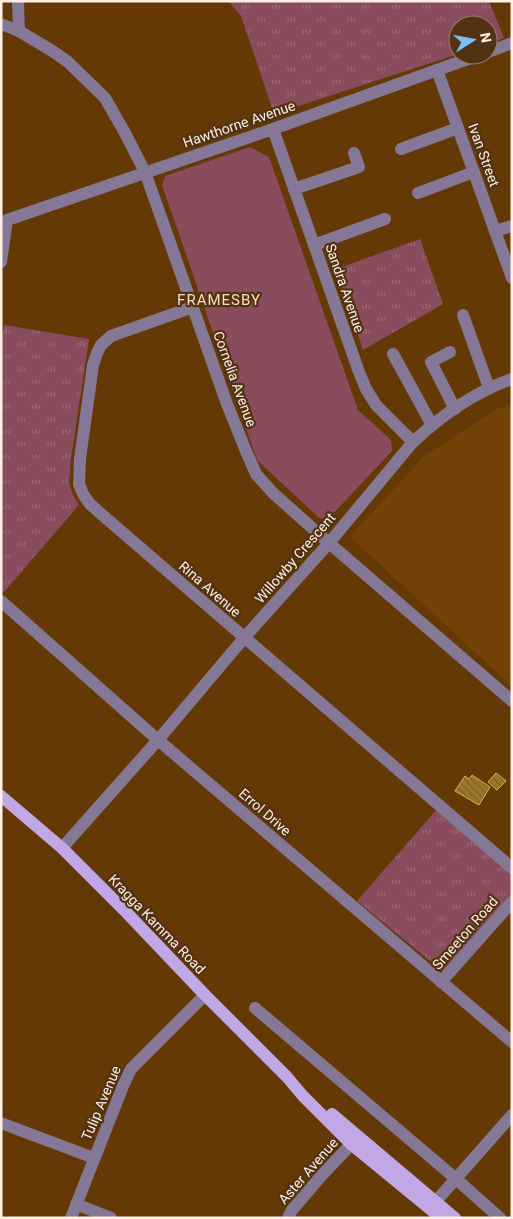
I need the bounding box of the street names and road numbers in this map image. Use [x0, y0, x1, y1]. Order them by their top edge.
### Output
street label: Hawthorne Avenue [181, 97, 297, 151]
street label: Ivan Street [465, 121, 503, 189]
street label: Sandra Avenue [322, 241, 368, 335]
street label: Cornelia Avenue [210, 329, 260, 429]
street label: Willowby Crescent [251, 509, 339, 606]
street label: Rina Avenue [176, 558, 244, 620]
street label: Errol Drive [236, 785, 294, 839]
street label: Kragga Kamma Road [105, 871, 209, 977]
street label: Smeeton Road [429, 893, 501, 973]
street label: Tulip Avenue [78, 1063, 124, 1143]
street label: Aster Avenue [275, 1135, 341, 1207]

